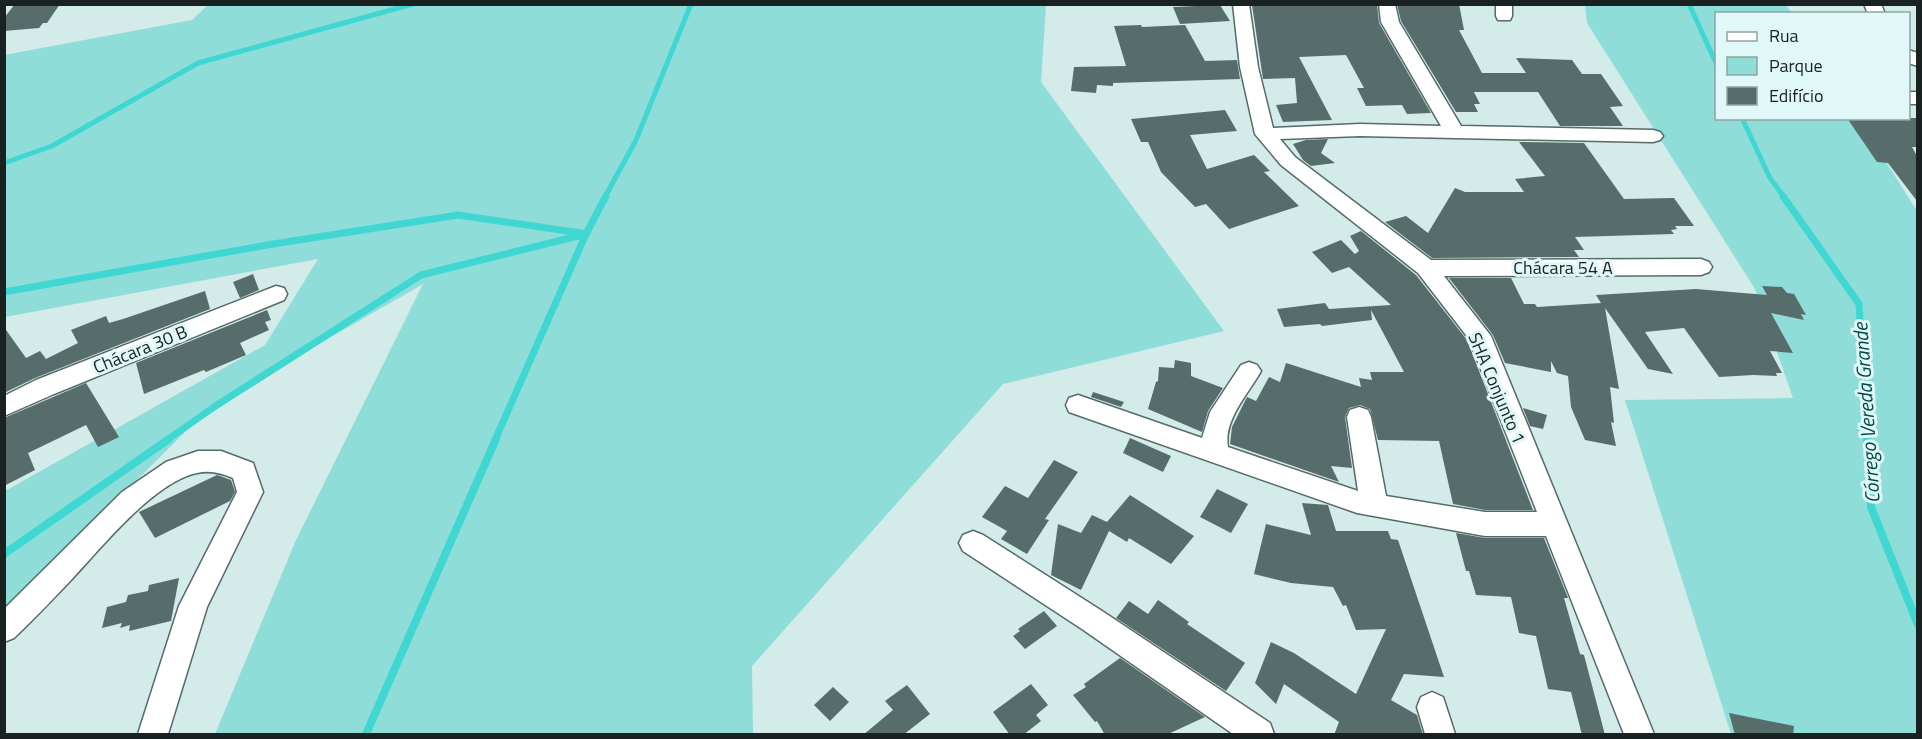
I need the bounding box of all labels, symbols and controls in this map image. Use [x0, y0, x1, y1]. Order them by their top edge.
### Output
legend [1715, 12, 1910, 120]
text: Rua [1769, 22, 1799, 49]
text: Parque [1769, 52, 1823, 79]
text: Edifício [1769, 82, 1823, 109]
street label: Chácara 54 A [1513, 254, 1613, 281]
street label: Chácara 30 B [89, 318, 191, 380]
water label: Córrego Vereda Grande [1844, 320, 1888, 504]
street label: SHA Conjunto 1 [1461, 328, 1533, 448]

